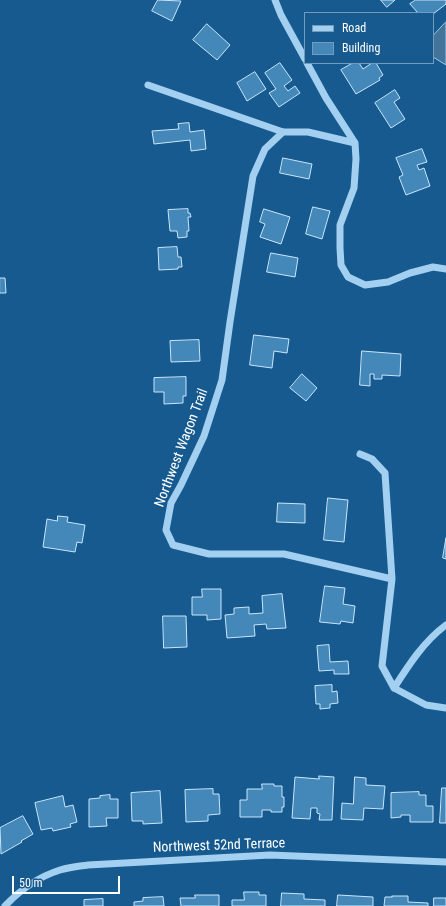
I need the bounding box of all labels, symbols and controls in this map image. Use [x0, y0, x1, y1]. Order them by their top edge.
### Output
legend [304, 12, 434, 64]
text: Road [342, 21, 366, 35]
text: Building [342, 41, 380, 55]
street label: Northwest Wagon Trail [152, 386, 212, 510]
street label: Northwest 52nd Terrace [152, 835, 286, 857]
scale bar [14, 868, 122, 894]
text: 50 m [19, 876, 43, 890]

